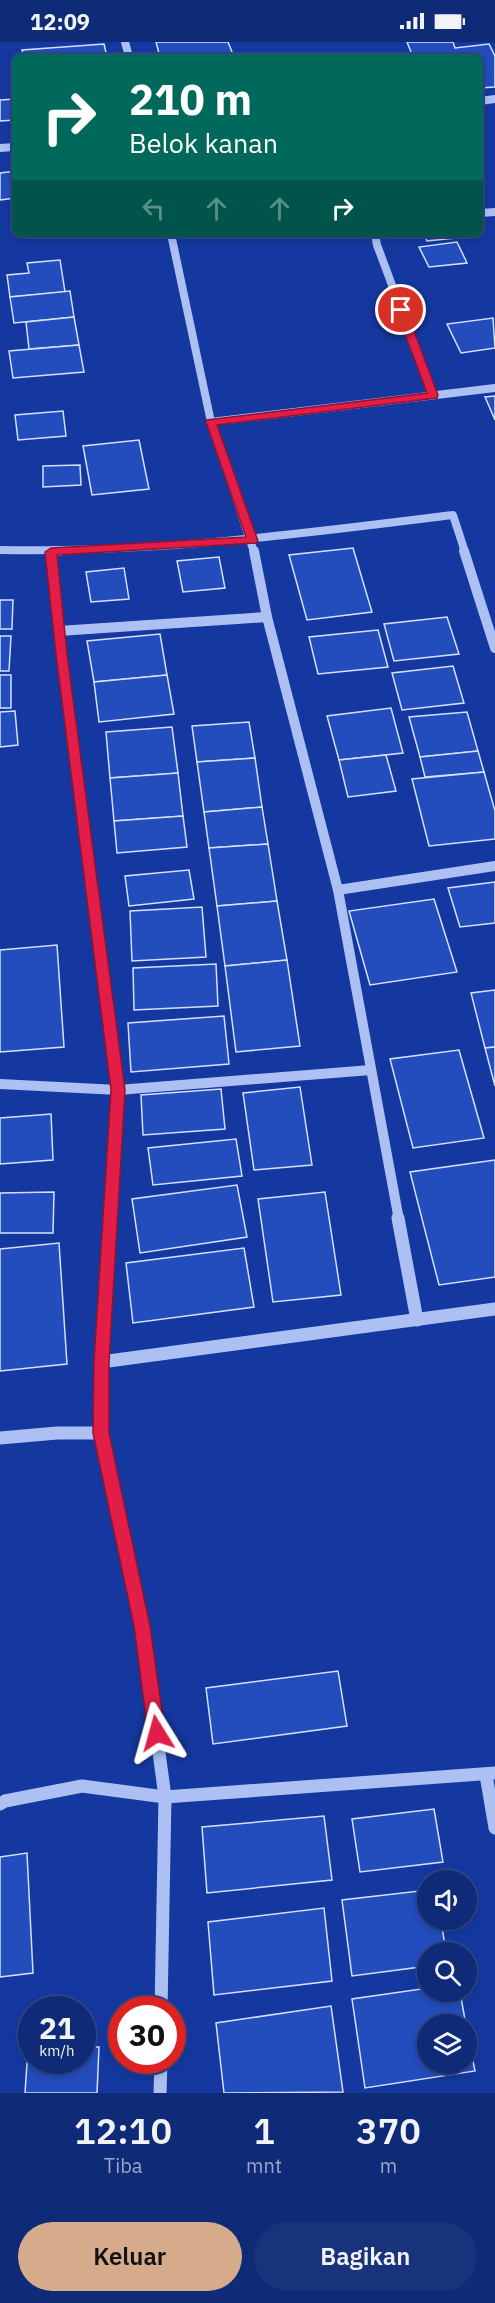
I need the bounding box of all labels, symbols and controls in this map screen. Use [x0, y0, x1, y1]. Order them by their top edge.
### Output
text: 12:09 [30, 7, 90, 36]
text: 210 m [129, 72, 252, 127]
icon: right [30, 78, 108, 156]
text: Belok kanan [129, 125, 278, 160]
icon: left [137, 192, 170, 225]
icon: ahead [200, 192, 233, 225]
icon: ahead [263, 192, 296, 225]
icon: right [326, 192, 359, 225]
pin [375, 284, 426, 335]
icon: arrive [384, 293, 417, 326]
position arrow [125, 1701, 189, 1765]
map controls [417, 1870, 477, 2074]
button: sound [417, 1870, 477, 1930]
button: search [417, 1942, 477, 2002]
speed limit sign: 30 [108, 1996, 186, 2074]
text: 21 [39, 2008, 75, 2047]
button: layers [417, 2014, 477, 2074]
text: km/h [39, 2041, 75, 2060]
text: 12:10 [74, 2107, 172, 2154]
text: 1 [253, 2107, 275, 2154]
text: 370 [356, 2107, 421, 2154]
text: Tiba [104, 2152, 142, 2179]
text: mnt [246, 2152, 282, 2179]
text: m [380, 2152, 397, 2179]
button: Keluar [18, 2222, 242, 2291]
button: Bagikan [254, 2222, 477, 2291]

